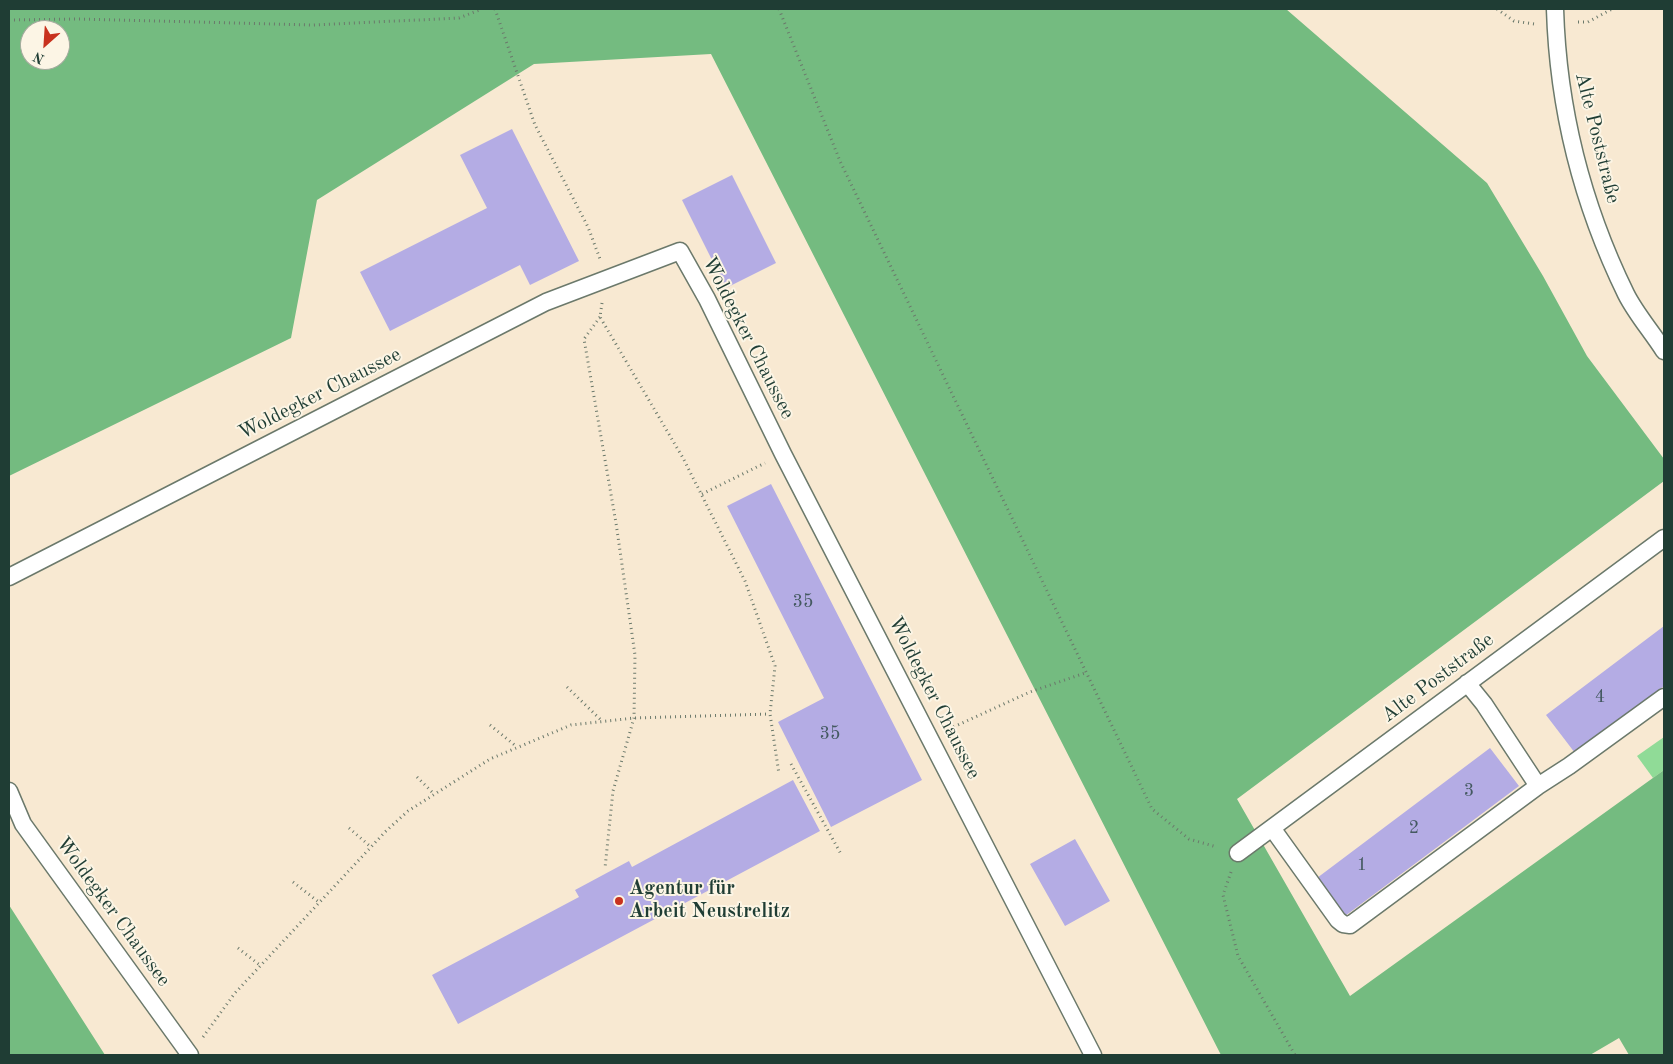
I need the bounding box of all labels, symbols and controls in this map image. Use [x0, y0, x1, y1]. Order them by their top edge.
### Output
north arrow [20, 20, 70, 70]
text: N [31, 49, 47, 66]
street label: Alte Poststraße [1569, 70, 1625, 206]
street label: Woldegker Chaussee [697, 253, 799, 423]
street label: Woldegker Chaussee [235, 343, 405, 445]
house number: 35 [793, 591, 813, 613]
street label: Woldegker Chaussee [883, 613, 985, 783]
street label: Alte Poststraße [1377, 628, 1499, 728]
house number: 4 [1595, 686, 1605, 708]
house number: 35 [820, 723, 840, 745]
house number: 3 [1464, 780, 1474, 802]
house number: 2 [1409, 817, 1419, 839]
street label: Woldegker Chaussee [51, 832, 175, 992]
house number: 1 [1357, 854, 1367, 876]
place label: Agentur für Arbeit Neustrelitz [629, 877, 790, 924]
marker: Agentur für Arbeit Neustrelitz [613, 895, 625, 907]

